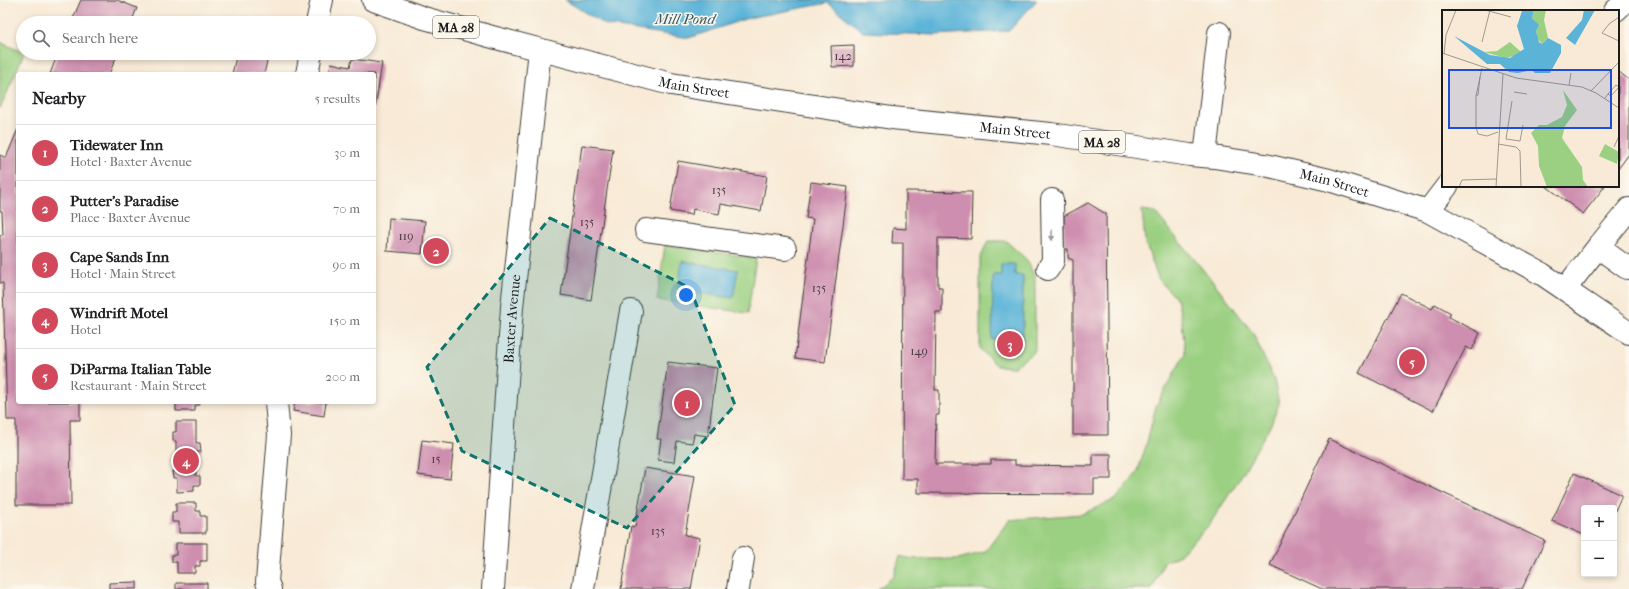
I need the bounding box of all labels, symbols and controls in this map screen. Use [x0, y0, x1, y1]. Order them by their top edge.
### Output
water label: Mill Pond [654, 10, 717, 28]
inset map [1442, 10, 1619, 187]
search box [16, 16, 376, 60]
road number: MA 28 [433, 16, 479, 38]
icon: search [30, 27, 52, 49]
text: Search here [62, 29, 138, 47]
house number: 142 [834, 49, 852, 63]
street label: Main Street [657, 73, 731, 101]
text: Nearby [32, 88, 86, 108]
text: 5 results [315, 91, 360, 106]
street label: Main Street [979, 118, 1051, 142]
road number: MA 28 [1079, 131, 1125, 153]
text: Tidewater Inn [70, 136, 163, 154]
text: 1 [43, 145, 47, 160]
text: 30 m [334, 145, 360, 160]
text: Hotel · Baxter Avenue [70, 154, 192, 169]
street label: Main Street [1298, 165, 1371, 201]
house number: 135 [712, 183, 726, 197]
text: Putter's Paradise [70, 192, 179, 210]
text: 2 [42, 201, 48, 216]
text: 70 m [333, 201, 360, 216]
text: Place · Baxter Avenue [70, 210, 190, 225]
house number: 135 [580, 215, 594, 229]
house number: 119 [399, 229, 413, 243]
one-way arrow [1049, 229, 1056, 241]
pin: 2 [423, 236, 449, 266]
text: Cape Sands Inn [70, 248, 169, 266]
text: 3 [42, 257, 48, 272]
text: 90 m [332, 257, 360, 272]
text: Hotel · Main Street [70, 266, 176, 281]
street label: Baxter Avenue [500, 273, 524, 364]
house number: 135 [812, 281, 826, 295]
your location [676, 285, 696, 305]
text: Windrift Motel [70, 304, 168, 322]
text: 4 [41, 313, 49, 328]
text: 150 m [329, 313, 360, 328]
text: Hotel [70, 322, 101, 337]
pin: 3 [997, 329, 1023, 359]
house number: 149 [910, 344, 928, 358]
pin: 5 [1399, 347, 1425, 377]
text: DiParma Italian Table [70, 360, 211, 378]
text: 5 [42, 369, 48, 384]
text: 200 m [325, 369, 360, 384]
text: Restaurant · Main Street [70, 378, 207, 393]
pin: 1 [674, 388, 700, 418]
pin: 4 [173, 446, 199, 476]
house number: 15 [431, 452, 441, 466]
map controls [1581, 505, 1617, 577]
button: + [1581, 505, 1617, 541]
house number: 135 [651, 524, 665, 538]
button: − [1581, 541, 1617, 577]

